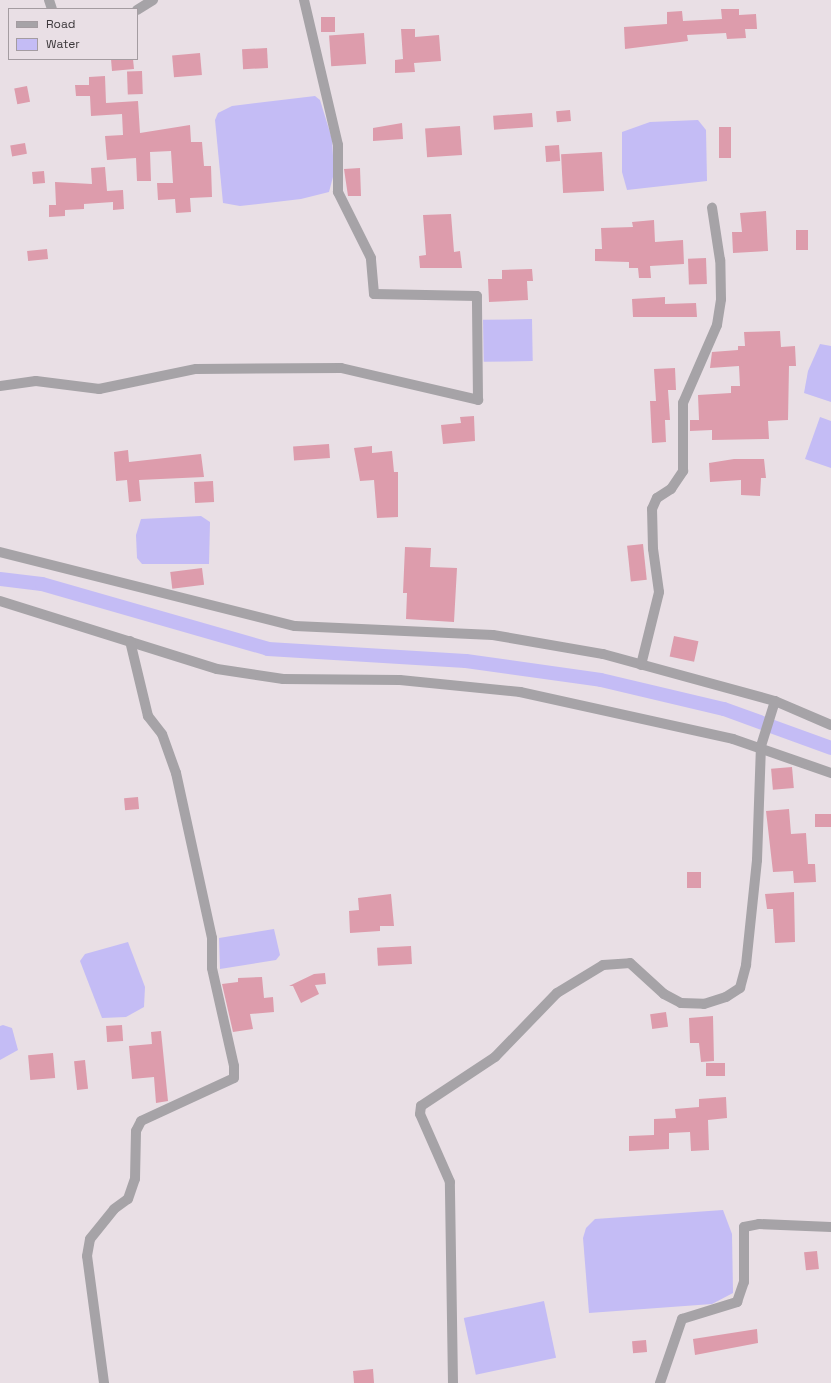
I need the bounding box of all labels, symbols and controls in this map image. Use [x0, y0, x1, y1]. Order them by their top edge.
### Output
legend [8, 8, 138, 60]
text: Road [46, 16, 75, 32]
text: Water [46, 36, 80, 52]

